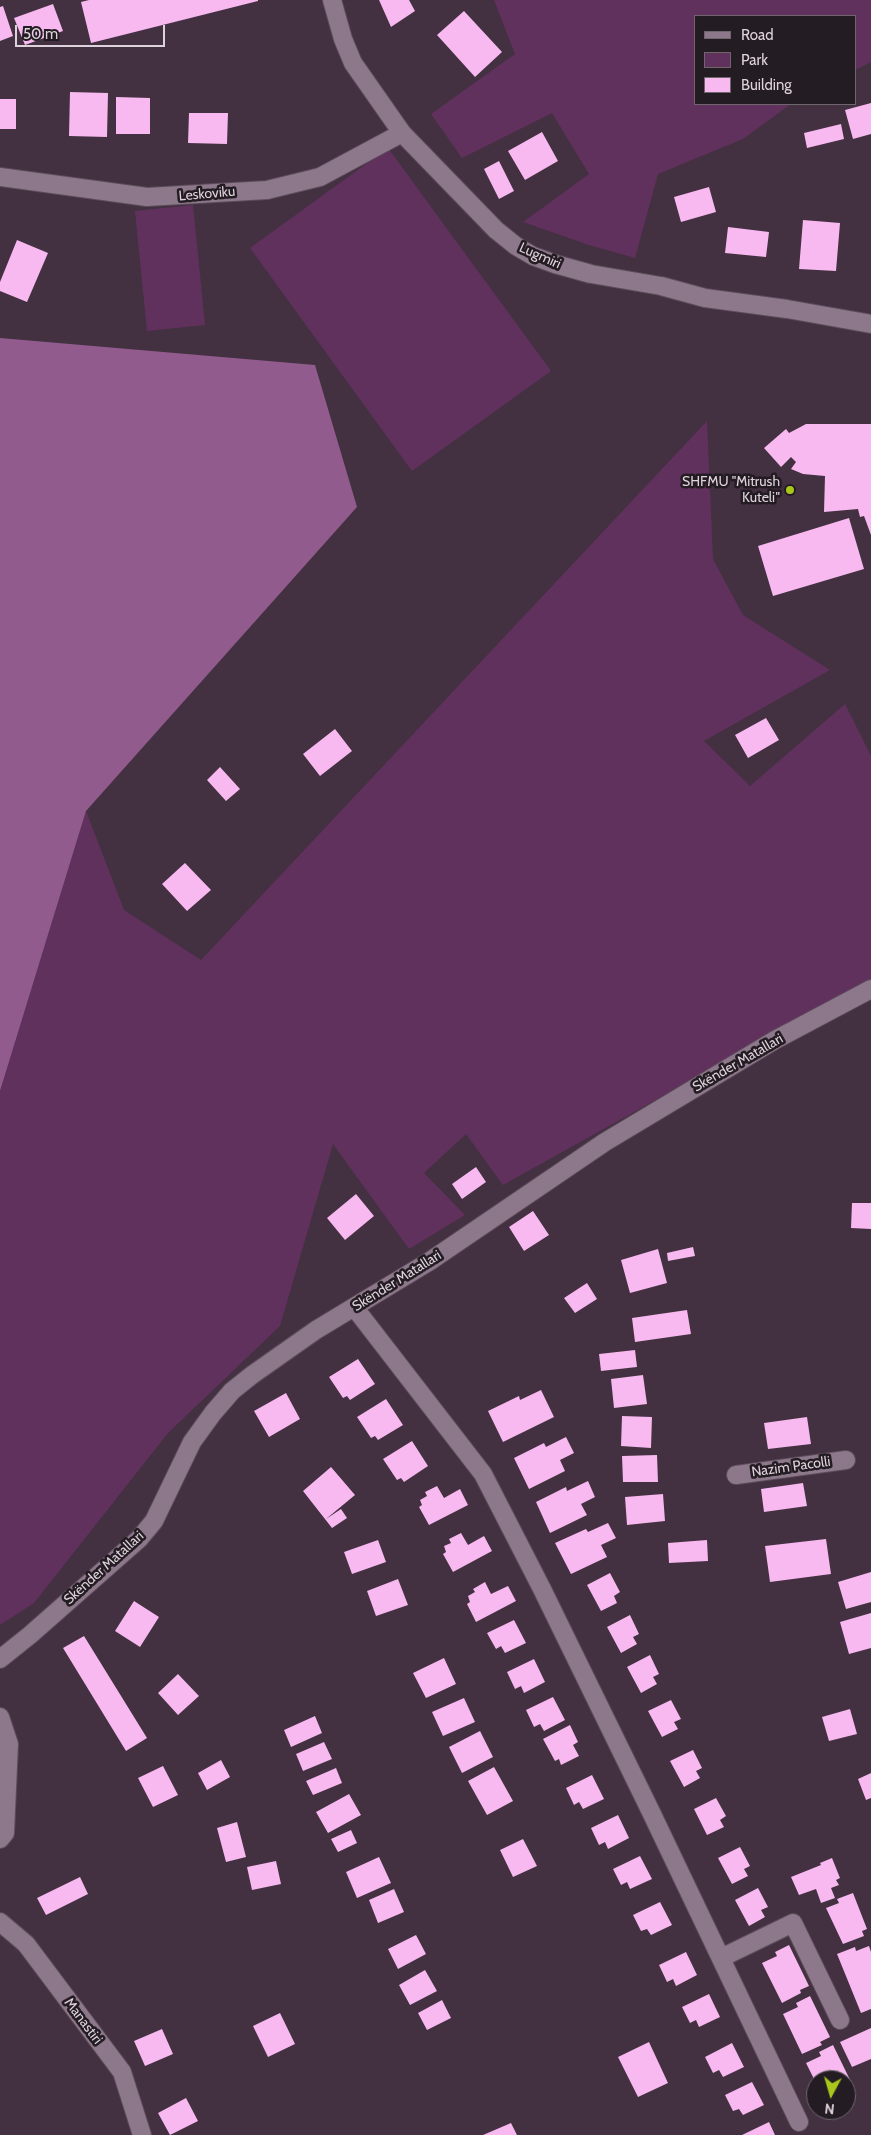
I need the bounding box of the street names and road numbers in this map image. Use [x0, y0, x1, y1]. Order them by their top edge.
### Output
street label: Leskoviku [178, 183, 236, 205]
street label: Lugmiri [517, 239, 563, 273]
street label: Skënder Matallari [690, 1030, 786, 1096]
street label: Skënder Matallari [349, 1247, 445, 1315]
street label: Nazim Pacolli [750, 1453, 832, 1481]
street label: Skënder Matallari [61, 1528, 147, 1608]
street label: Manastiri [60, 1995, 106, 2047]

